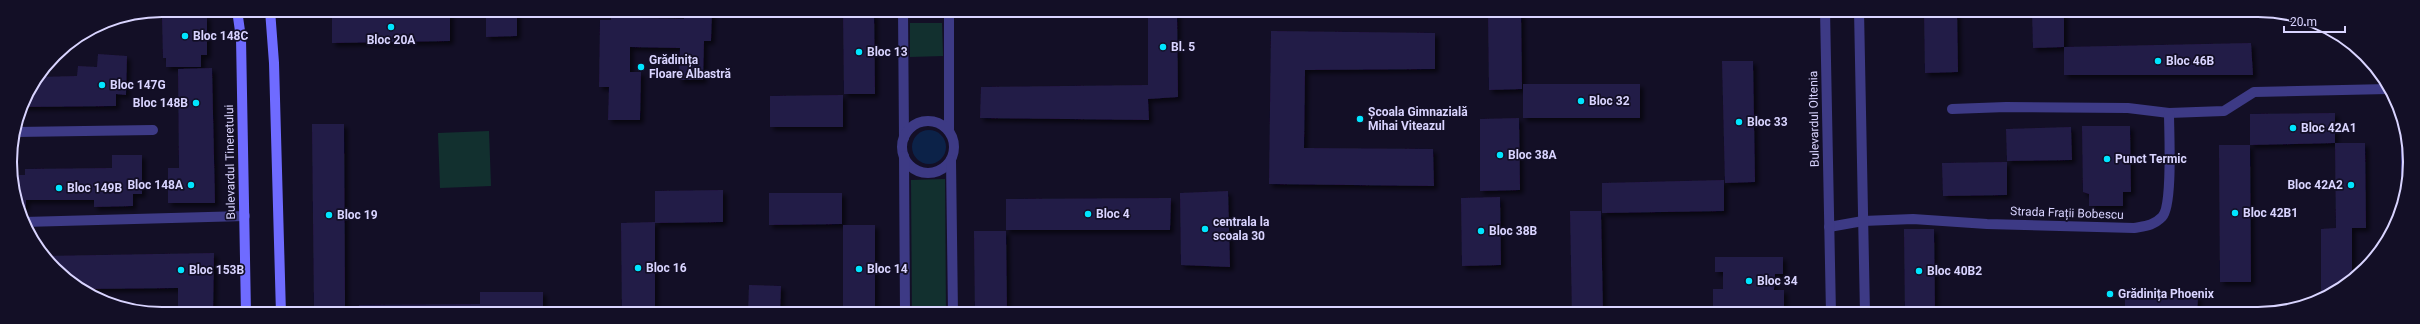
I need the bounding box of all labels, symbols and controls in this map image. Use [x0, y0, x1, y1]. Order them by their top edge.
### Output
scale bar [2284, 8, 2345, 34]
text: 20 m [2290, 15, 2317, 29]
marker: Bloc 20A [386, 22, 396, 32]
place label: Bloc 148C [193, 29, 248, 43]
marker: Bloc 148C [180, 31, 190, 41]
place label: Bloc 20A [367, 33, 416, 47]
place label: Bl. 5 [1171, 40, 1195, 54]
marker: Bl. 5 [1158, 42, 1168, 52]
place label: Bloc 13 [867, 45, 908, 59]
marker: Bloc 13 [854, 47, 864, 57]
place label: Grădinița Floare Albastră [649, 53, 732, 81]
place label: Bloc 46B [2166, 54, 2215, 68]
marker: Bloc 46B [2153, 56, 2163, 66]
marker: Grădinița Floare Albastră [636, 62, 646, 72]
street label: Bulevardul Oltenia [1806, 71, 1822, 167]
place label: Bloc 147G [110, 78, 166, 92]
marker: Bloc 147G [97, 80, 107, 90]
place label: Bloc 32 [1589, 94, 1630, 108]
place label: Bloc 148B [133, 96, 188, 110]
marker: Bloc 32 [1576, 96, 1586, 106]
marker: Bloc 148B [191, 98, 201, 108]
street label: Bulevardul Tineretului [222, 104, 238, 220]
place label: Școala Gimnazială Mihai Viteazul [1368, 105, 1468, 133]
marker: Școala Gimnazială Mihai Viteazul [1355, 114, 1365, 124]
place label: Bloc 33 [1747, 115, 1788, 129]
marker: Bloc 33 [1734, 117, 1744, 127]
place label: Bloc 42A1 [2301, 121, 2357, 135]
marker: Bloc 42A1 [2288, 123, 2298, 133]
place label: Bloc 38A [1508, 148, 1558, 162]
marker: Bloc 38A [1495, 150, 1505, 160]
place label: Punct Termic [2115, 152, 2187, 166]
marker: Punct Termic [2102, 154, 2112, 164]
place label: Bloc 148A [127, 178, 184, 192]
place label: Bloc 42A2 [2287, 178, 2343, 192]
marker: Bloc 148A [186, 180, 196, 190]
marker: Bloc 42A2 [2346, 180, 2356, 190]
place label: Bloc 149B [67, 181, 122, 195]
marker: Bloc 149B [54, 183, 64, 193]
street label: Strada Frații Bobescu [2010, 204, 2124, 223]
place label: Bloc 42B1 [2243, 206, 2298, 220]
place label: Bloc 4 [1096, 207, 1130, 221]
place label: Bloc 19 [337, 208, 378, 222]
marker: Bloc 42B1 [2230, 208, 2240, 218]
marker: Bloc 4 [1083, 209, 1093, 219]
marker: Bloc 19 [324, 210, 334, 220]
place label: centrala la scoala 30 [1213, 215, 1270, 243]
marker: centrala la scoala 30 [1200, 224, 1210, 234]
place label: Bloc 38B [1489, 224, 1538, 238]
marker: Bloc 38B [1476, 226, 1486, 236]
place label: Bloc 16 [646, 261, 687, 275]
place label: Bloc 14 [867, 262, 908, 276]
place label: Bloc 153B [189, 263, 244, 277]
marker: Bloc 16 [633, 263, 643, 273]
marker: Bloc 14 [854, 264, 864, 274]
place label: Bloc 40B2 [1927, 264, 1982, 278]
marker: Bloc 153B [176, 265, 186, 275]
marker: Bloc 40B2 [1914, 266, 1924, 276]
place label: Bloc 34 [1757, 274, 1798, 288]
marker: Bloc 34 [1744, 276, 1754, 286]
place label: Grădinița Phoenix [2118, 287, 2215, 302]
marker: Grădinița Phoenix [2105, 289, 2115, 299]

